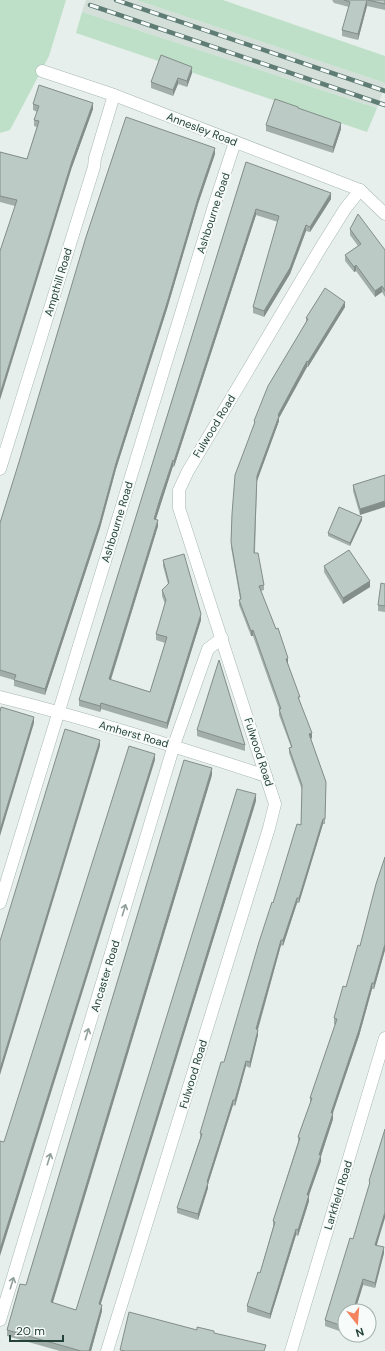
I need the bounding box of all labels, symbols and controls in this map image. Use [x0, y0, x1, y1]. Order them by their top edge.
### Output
street label: Annesley Road [165, 109, 240, 149]
street label: Ashbourne Road [193, 171, 233, 255]
street label: Ampthill Road [41, 246, 75, 318]
street label: Fulwood Road [190, 392, 238, 460]
street label: Ashbourne Road [98, 480, 136, 564]
street label: Fulwood Road [241, 716, 277, 788]
street label: Amherst Road [98, 717, 171, 751]
one-way arrow [121, 904, 129, 916]
street label: Ancaster Road [87, 938, 123, 1014]
one-way arrow [84, 1028, 91, 1041]
street label: Fulwood Road [176, 1038, 210, 1110]
one-way arrow [46, 1152, 53, 1165]
street label: Larkfield Road [321, 1159, 355, 1231]
one-way arrow [9, 1277, 16, 1290]
north arrow [337, 1303, 377, 1343]
scale bar [10, 1317, 63, 1343]
text: 20 m [16, 1323, 45, 1339]
text: N [354, 1325, 366, 1340]

